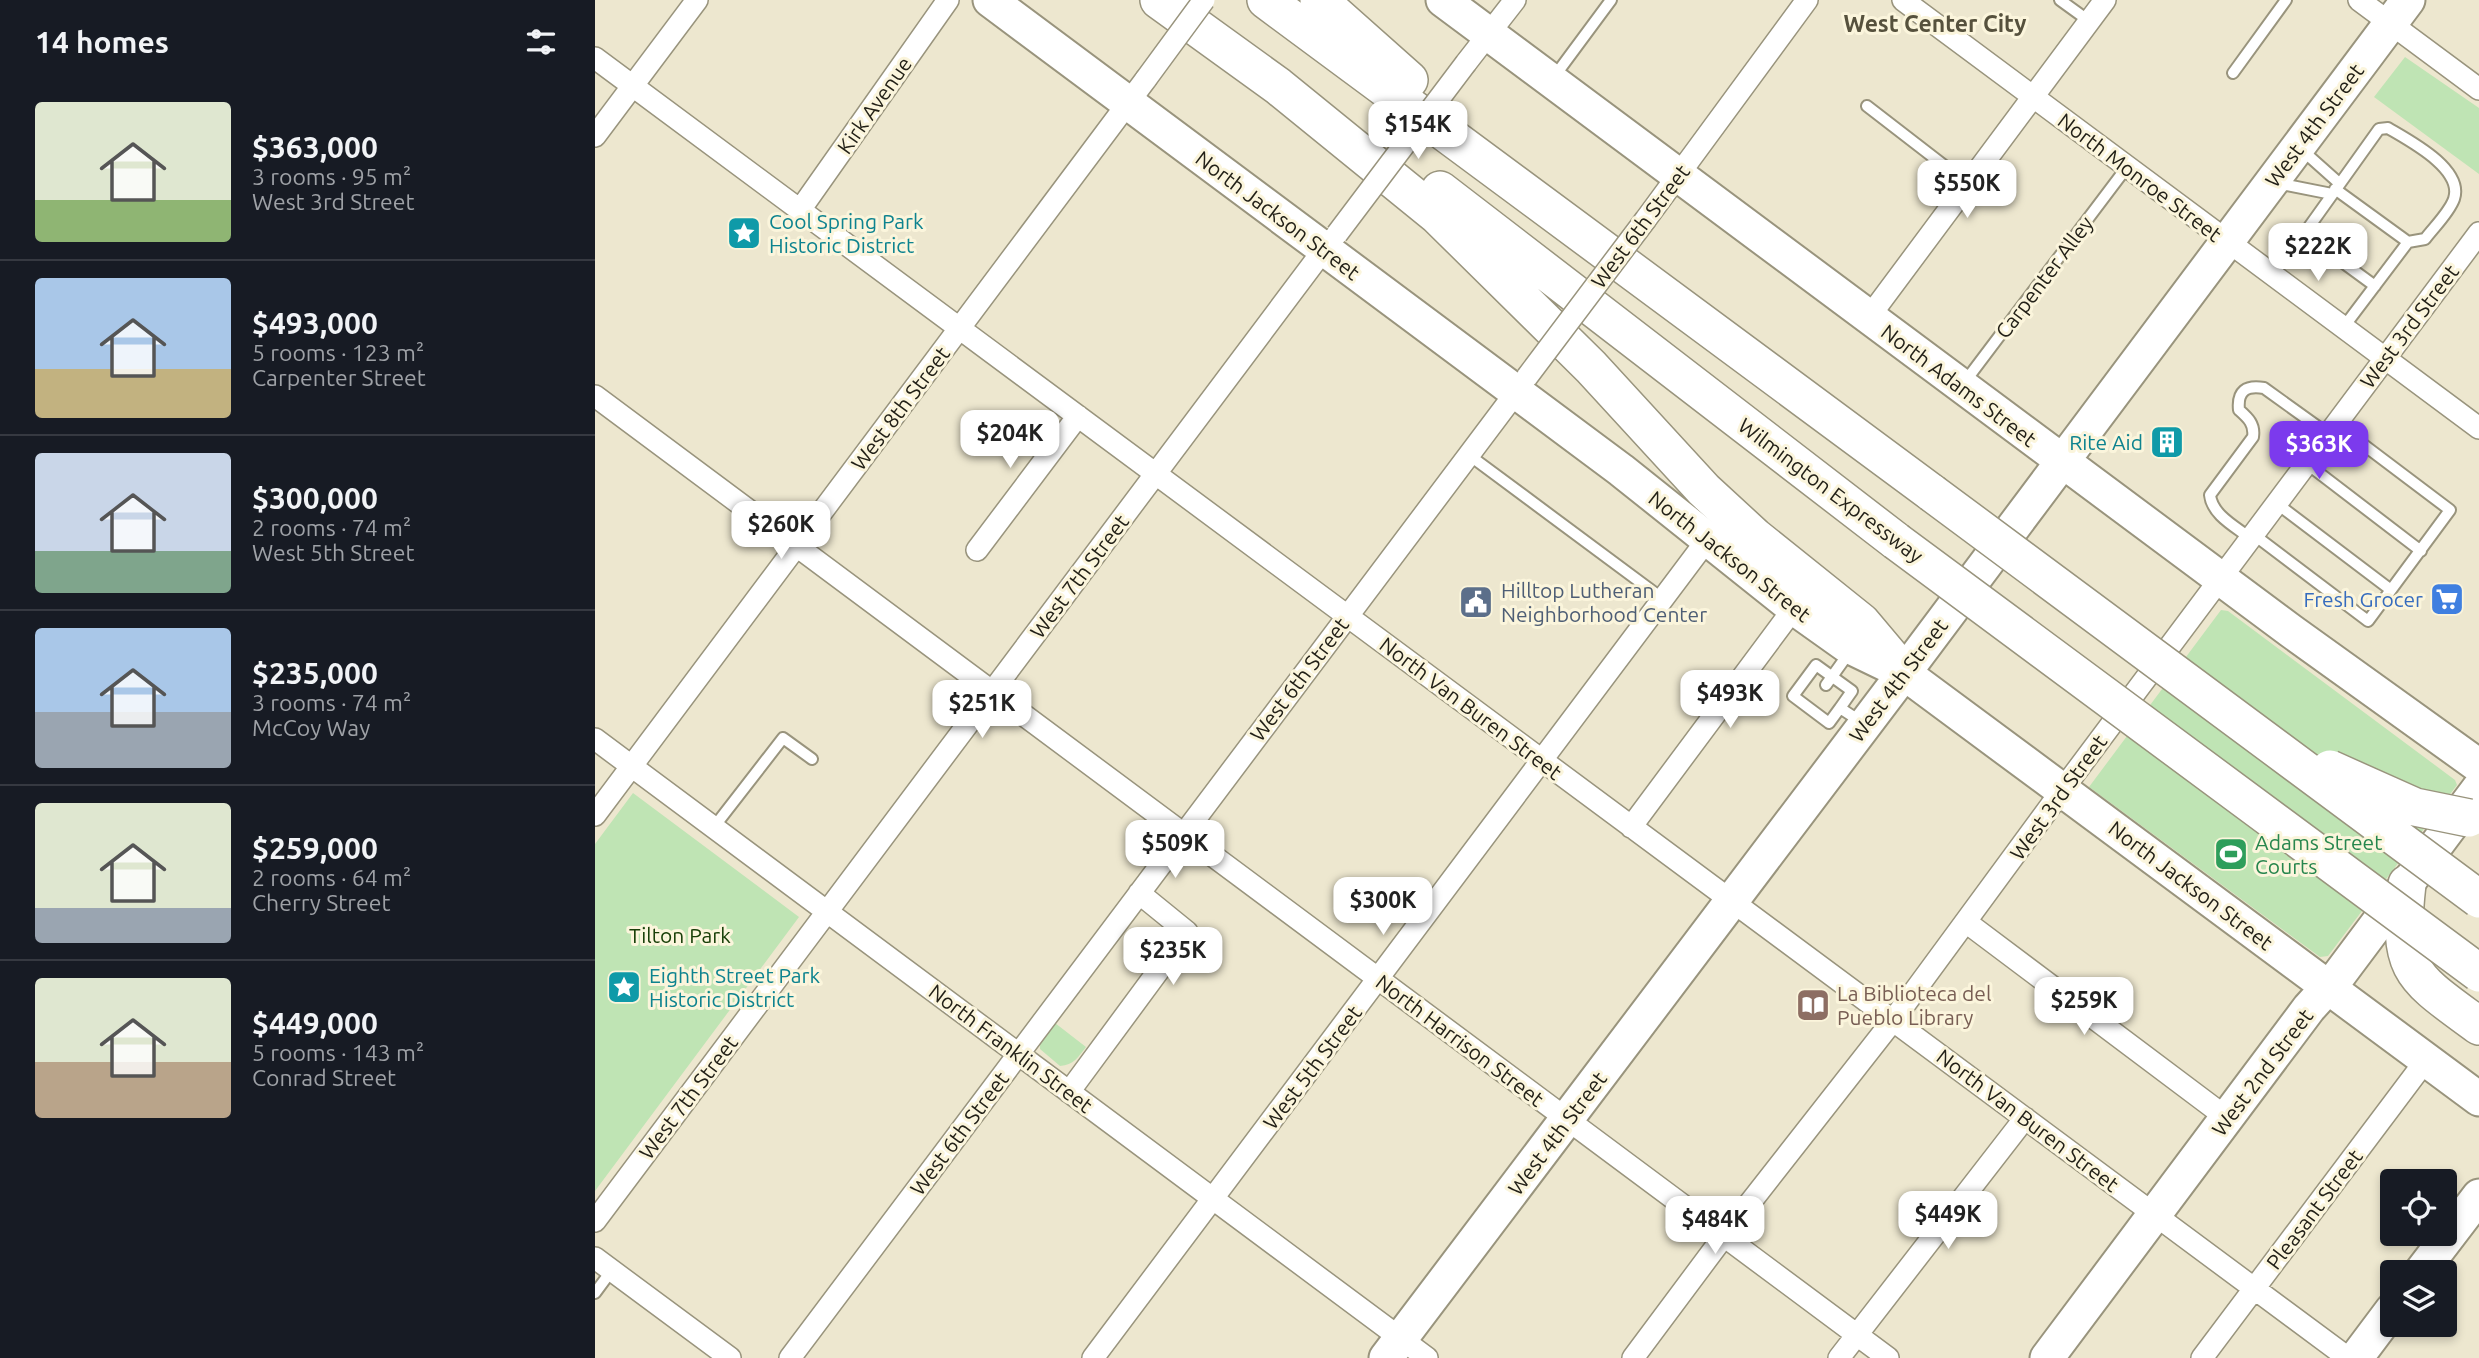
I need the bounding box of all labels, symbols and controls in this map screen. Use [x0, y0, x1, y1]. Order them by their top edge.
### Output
district label: West Center City [1844, 11, 2026, 36]
icon: filters [522, 23, 560, 61]
text: 14 homes [35, 25, 169, 59]
street label: Kirk Avenue [832, 52, 916, 158]
street label: West 4th Street [2260, 59, 2368, 191]
pin: $154K [1369, 102, 1467, 161]
street label: North Monroe Street [2054, 108, 2226, 246]
text: $154K [1384, 111, 1452, 136]
icon: home [91, 130, 175, 214]
text: $363,000 [252, 130, 378, 164]
street label: North Jackson Street [1191, 146, 1365, 284]
street label: West 6th Street [1586, 160, 1694, 292]
pin: $550K [1918, 160, 2016, 220]
text: 3 rooms · 95 m² [252, 164, 411, 189]
text: $550K [1933, 170, 2001, 195]
text: West 3rd Street [252, 189, 415, 214]
place label: Cool Spring Park Historic District [769, 209, 924, 257]
street label: Carpenter Alley [1990, 211, 2098, 343]
place icon: Cool Spring Park Historic District [725, 214, 763, 252]
pin: $222K [2269, 224, 2367, 283]
text: $222K [2284, 233, 2352, 258]
street label: West 3rd Street [2355, 260, 2463, 392]
icon: home [91, 306, 175, 390]
text: $493,000 [252, 306, 378, 340]
street label: North Adams Street [1877, 319, 2041, 451]
text: 5 rooms · 123 m² [252, 340, 424, 365]
street label: West 8th Street [846, 342, 954, 474]
text: Carpenter Street [252, 365, 426, 390]
pin: $204K [961, 410, 1059, 470]
street label: Wilmington Expressway [1734, 413, 1928, 567]
text: $204K [976, 420, 1044, 445]
pin: $363K [2270, 421, 2368, 481]
building icon: Rite Aid [2148, 423, 2186, 461]
place label: Rite Aid [2069, 430, 2143, 454]
text: $363K [2285, 431, 2353, 456]
icon: home [91, 481, 175, 565]
text: $300,000 [252, 481, 378, 515]
street label: North Jackson Street [1644, 485, 1816, 627]
pin: $260K [732, 502, 830, 561]
street label: West 7th Street [1025, 510, 1133, 642]
text: $260K [747, 511, 815, 536]
text: 2 rooms · 74 m² [252, 515, 411, 540]
text: West 5th Street [252, 540, 415, 565]
place label: Hilltop Lutheran Neighborhood Center [1501, 578, 1707, 626]
supermarket icon: Fresh Grocer [2428, 580, 2466, 618]
public building icon: Hilltop Lutheran Neighborhood Center [1457, 583, 1495, 621]
place label: Fresh Grocer [2303, 587, 2423, 611]
street label: West 6th Street [1245, 613, 1353, 745]
street label: West 4th Street [1844, 614, 1952, 746]
street label: North Van Buren Street [1375, 632, 1567, 784]
icon: home [91, 656, 175, 740]
text: $235,000 [252, 656, 378, 690]
pin: $493K [1681, 670, 1779, 730]
pin: $251K [933, 680, 1031, 740]
text: $493K [1696, 680, 1764, 705]
text: 3 rooms · 74 m² [252, 690, 411, 715]
text: $251K [948, 690, 1016, 715]
text: McCoy Way [252, 715, 370, 740]
street label: West 3rd Street [2005, 730, 2111, 864]
street label: North Jackson Street [2104, 816, 2278, 954]
pin: $509K [1126, 820, 1224, 880]
text: $509K [1141, 830, 1209, 855]
place label: Adams Street Courts [2255, 830, 2382, 878]
icon: home [91, 831, 175, 915]
text: $259,000 [252, 831, 378, 865]
sports icon: Adams Street Courts [2212, 835, 2250, 873]
text: 2 rooms · 64 m² [252, 865, 411, 890]
pin: $300K [1334, 878, 1432, 937]
text: $300K [1349, 887, 1417, 912]
text: Cherry Street [252, 890, 390, 915]
park label: Tilton Park [629, 923, 731, 947]
pin: $235K [1124, 928, 1222, 987]
text: $235K [1139, 937, 1207, 962]
place label: Eighth Street Park Historic District [649, 963, 821, 1011]
place icon: Eighth Street Park Historic District [605, 968, 643, 1006]
street label: North Harrison Street [1371, 969, 1549, 1111]
pin: $259K [2035, 978, 2133, 1037]
street label: North Franklin Street [925, 979, 1097, 1117]
place label: La Biblioteca del Pueblo Library [1837, 981, 1991, 1029]
library icon: La Biblioteca del Pueblo Library [1794, 986, 1832, 1024]
text: $259K [2050, 987, 2118, 1012]
street label: West 5th Street [1258, 1001, 1366, 1133]
street label: West 2nd Street [2207, 1004, 2317, 1140]
icon: home [91, 1006, 175, 1090]
text: $449,000 [252, 1006, 378, 1040]
street label: West 7th Street [634, 1031, 742, 1163]
text: 5 rooms · 143 m² [252, 1040, 424, 1065]
street label: North Van Buren Street [1932, 1044, 2124, 1196]
text: Conrad Street [252, 1065, 396, 1090]
street label: West 6th Street [905, 1067, 1013, 1199]
street label: West 4th Street [1503, 1067, 1611, 1199]
street label: Pleasant Street [2261, 1144, 2367, 1274]
map controls [2380, 1169, 2457, 1337]
button: locate [2380, 1169, 2457, 1246]
pin: $449K [1899, 1192, 1997, 1251]
pin: $484K [1666, 1196, 1764, 1256]
text: $449K [1914, 1201, 1982, 1226]
text: $484K [1681, 1206, 1749, 1231]
button: layers [2380, 1260, 2457, 1337]

